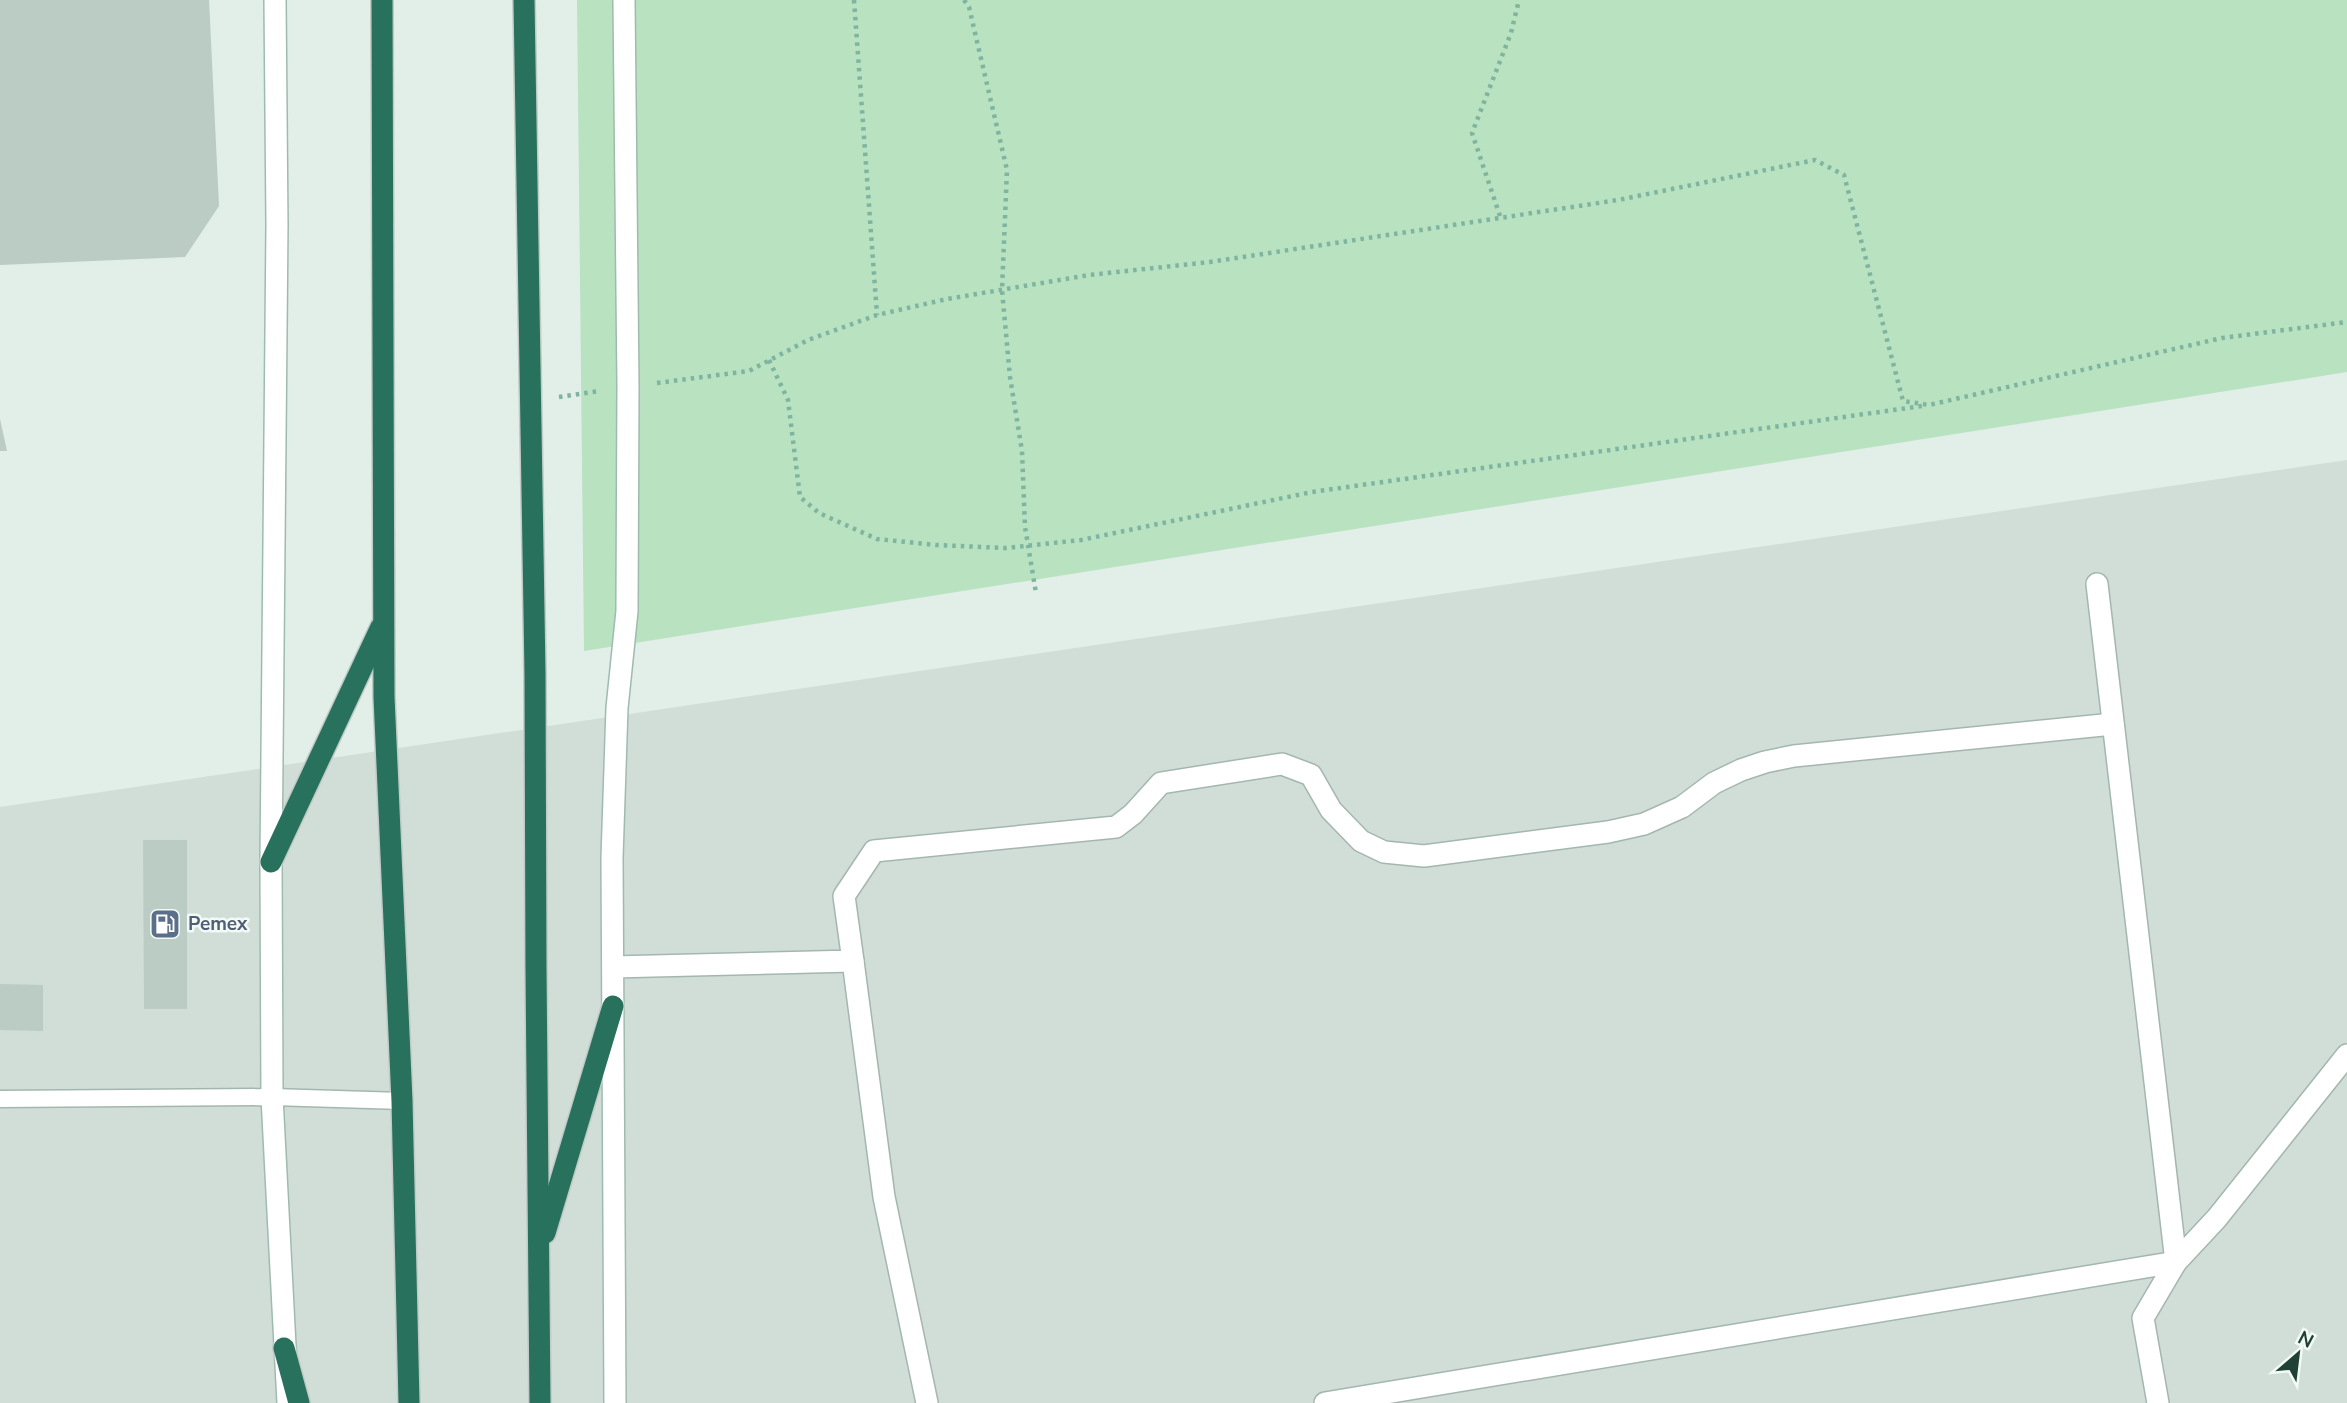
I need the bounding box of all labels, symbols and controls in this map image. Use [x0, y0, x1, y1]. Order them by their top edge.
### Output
fuel station icon: Pemex [148, 907, 182, 941]
place label: Pemex [188, 911, 248, 937]
north arrow [2263, 1319, 2333, 1389]
text: N [2293, 1325, 2318, 1355]

